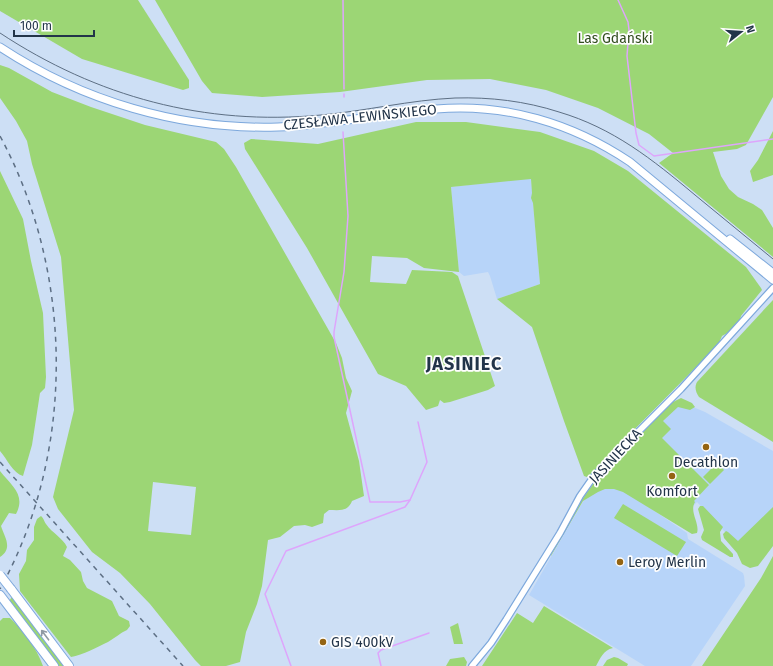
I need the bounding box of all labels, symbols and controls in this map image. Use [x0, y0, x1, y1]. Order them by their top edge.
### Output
scale bar [14, 12, 94, 38]
north arrow [721, 12, 761, 52]
text: 100 m [20, 19, 52, 33]
text: N [743, 24, 757, 35]
park label: Las Gdański [577, 30, 653, 47]
street label: CZESŁAWA LEWIŃSKIEGO [282, 100, 438, 134]
district label: JASINIEC [425, 353, 502, 375]
street label: JASINIECKA [586, 425, 645, 487]
marker: Decathlon [701, 442, 711, 452]
place label: Decathlon [674, 454, 738, 471]
marker: Komfort [667, 471, 677, 481]
place label: Komfort [646, 483, 699, 500]
place label: Leroy Merlin [628, 554, 706, 571]
marker: Leroy Merlin [615, 557, 625, 567]
one-way arrow [41, 629, 49, 640]
place label: GIS 400kV [331, 634, 394, 651]
marker: GIS 400kV [318, 637, 328, 647]

